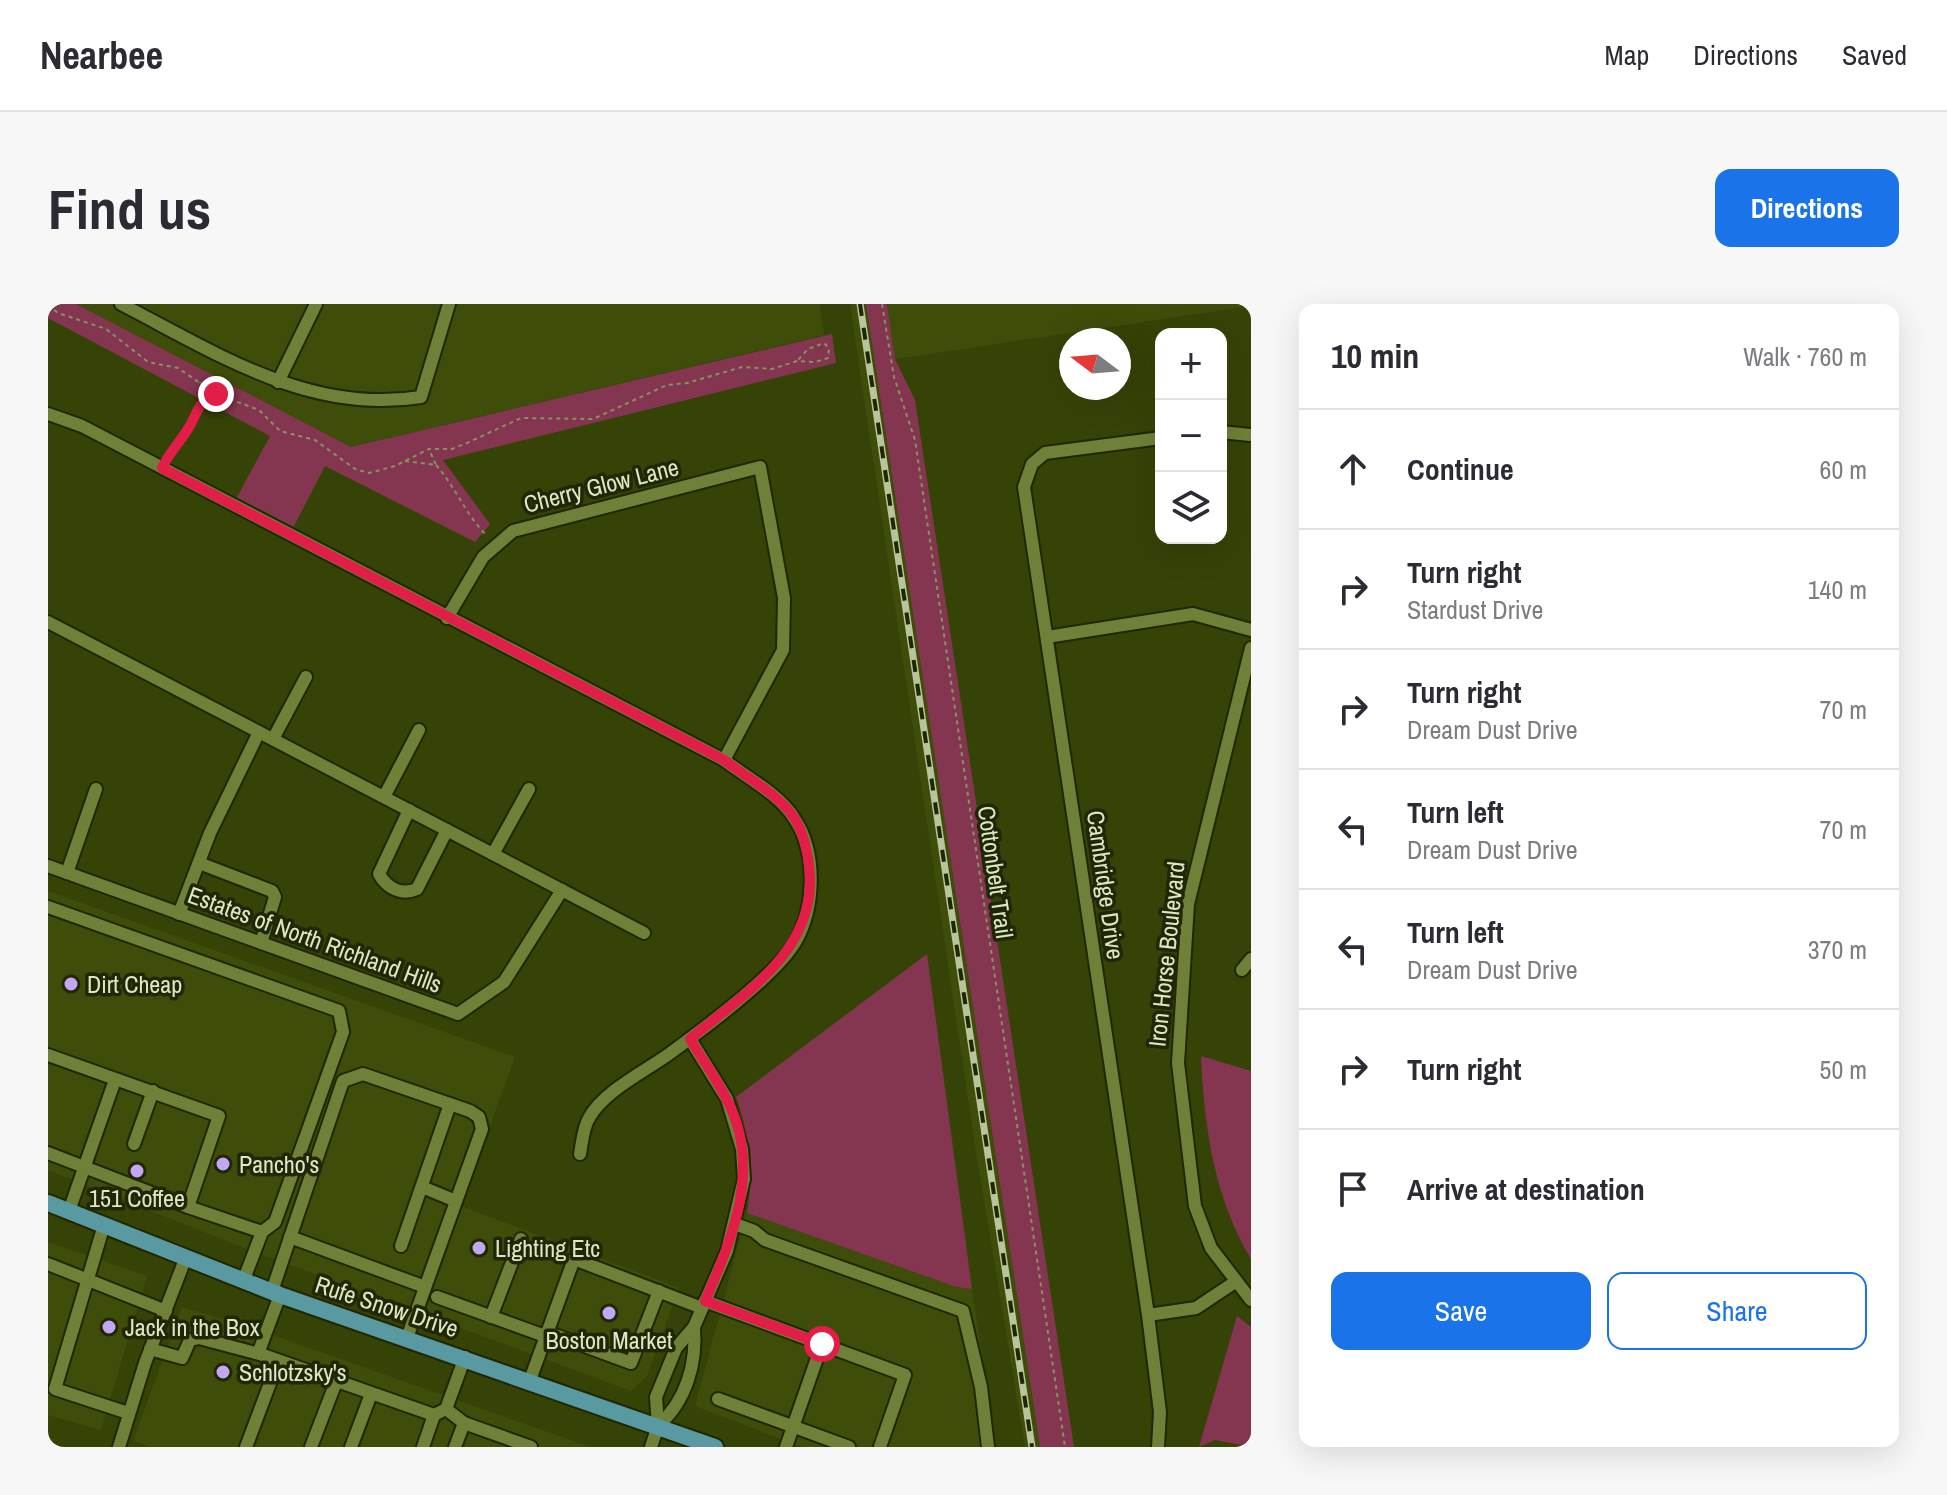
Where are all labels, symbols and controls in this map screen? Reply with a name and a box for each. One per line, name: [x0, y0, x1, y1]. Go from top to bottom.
text: Nearbee: [40, 30, 163, 81]
text: Map: [1605, 36, 1649, 74]
text: Directions: [1693, 36, 1798, 74]
text: Saved: [1842, 36, 1907, 74]
button: Directions: [1715, 169, 1899, 247]
text: Find us: [48, 171, 211, 246]
north arrow: [1059, 328, 1131, 400]
map controls: [1155, 328, 1227, 544]
button: +: [1155, 328, 1227, 400]
text: 10 min: [1331, 333, 1419, 379]
text: Walk · 760 m: [1743, 339, 1867, 374]
route end: [198, 376, 234, 412]
button: −: [1155, 400, 1227, 472]
icon: ahead: [1331, 447, 1375, 491]
text: Continue: [1407, 449, 1514, 489]
street label: Cherry Glow Lane: [520, 450, 682, 520]
text: 60 m: [1820, 452, 1867, 487]
button: layers: [1155, 472, 1227, 544]
text: Turn right: [1407, 552, 1521, 592]
icon: right: [1331, 567, 1375, 611]
text: 140 m: [1808, 572, 1867, 607]
text: Stardust Drive: [1407, 592, 1543, 627]
text: Turn right: [1407, 672, 1521, 712]
icon: right: [1331, 687, 1375, 731]
text: 70 m: [1820, 692, 1867, 727]
text: Dream Dust Drive: [1407, 712, 1578, 747]
text: Turn left: [1407, 792, 1504, 832]
street label: Cottonbelt Trail: [971, 804, 1021, 940]
icon: left: [1331, 807, 1375, 851]
street label: Cambridge Drive: [1080, 809, 1132, 961]
text: 70 m: [1820, 812, 1867, 847]
text: Dream Dust Drive: [1407, 832, 1578, 867]
street label: Iron Horse Boulevard: [1140, 860, 1192, 1048]
street label: Estates of North Richland Hills: [184, 878, 446, 1000]
text: Turn left: [1407, 912, 1504, 952]
icon: left: [1331, 927, 1375, 971]
text: 370 m: [1808, 932, 1867, 967]
text: Dream Dust Drive: [1407, 952, 1578, 987]
place label: Dirt Cheap: [87, 968, 182, 1000]
marker: Dirt Cheap: [62, 975, 80, 993]
icon: right: [1331, 1047, 1375, 1091]
text: Turn right: [1407, 1049, 1521, 1089]
text: 50 m: [1820, 1052, 1867, 1087]
place label: Pancho's: [239, 1148, 319, 1180]
marker: Pancho's: [214, 1155, 232, 1173]
marker: 151 Coffee: [128, 1162, 146, 1180]
icon: arrive: [1331, 1167, 1375, 1211]
text: Arrive at destination: [1407, 1169, 1645, 1209]
place label: 151 Coffee: [89, 1182, 185, 1214]
place label: Lighting Etc: [495, 1232, 600, 1264]
marker: Lighting Etc: [470, 1239, 488, 1257]
street label: Rufe Snow Drive: [311, 1268, 463, 1344]
button: Save: [1331, 1272, 1591, 1350]
button: Share: [1607, 1272, 1867, 1350]
marker: Boston Market: [600, 1304, 618, 1322]
place label: Jack in the Box: [125, 1311, 260, 1343]
marker: Jack in the Box: [100, 1318, 118, 1336]
place label: Boston Market: [546, 1324, 673, 1356]
route start: [804, 1326, 840, 1362]
place label: Schlotzsky's: [239, 1356, 347, 1388]
marker: Schlotzsky's: [214, 1363, 232, 1381]

